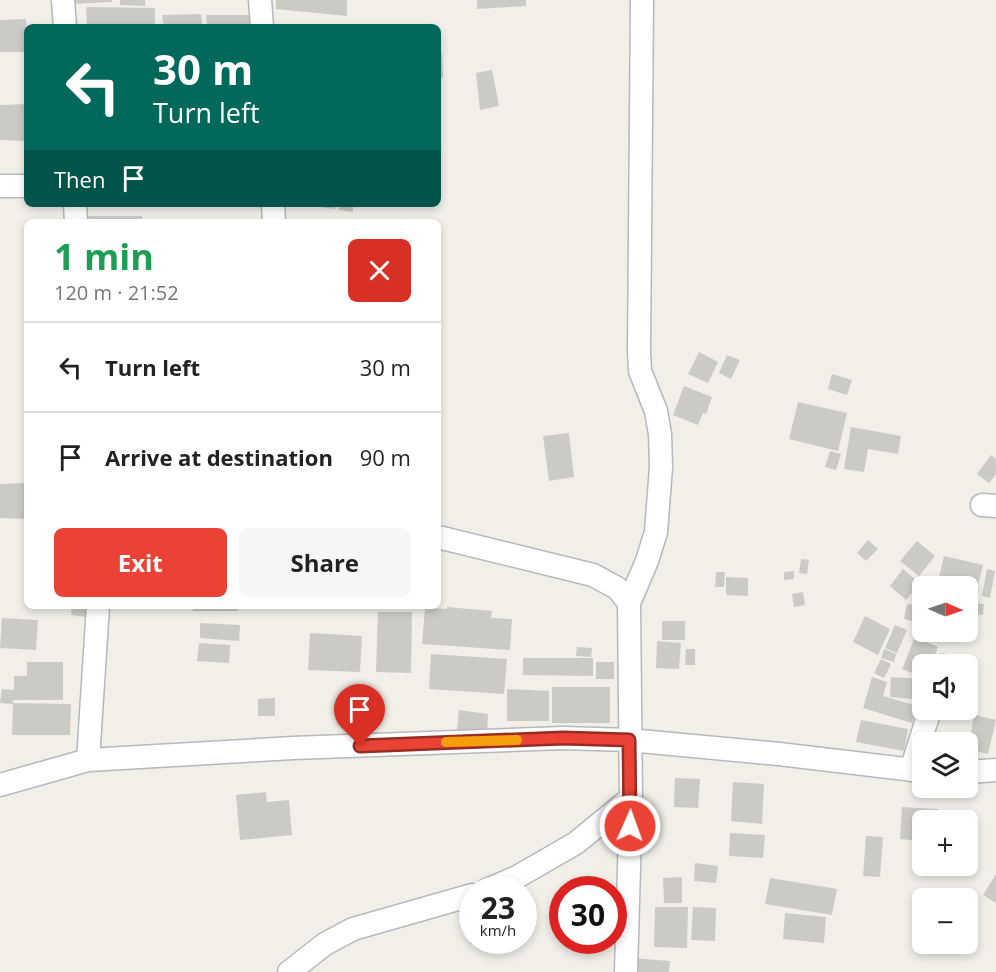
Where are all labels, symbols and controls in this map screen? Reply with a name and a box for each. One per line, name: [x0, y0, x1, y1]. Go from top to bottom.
text: 30 m: [153, 40, 253, 97]
icon: left: [54, 48, 132, 126]
text: Turn left: [153, 94, 260, 131]
icon: arrive: [117, 162, 150, 195]
text: Then: [54, 164, 105, 194]
text: 1 min: [54, 232, 154, 281]
button: close: [348, 239, 411, 302]
text: 120 m · 21:52: [54, 279, 179, 306]
icon: left: [54, 351, 87, 384]
text: Turn left: [105, 352, 200, 382]
text: 30 m: [360, 352, 411, 382]
icon: arrive: [54, 441, 87, 474]
text: Arrive at destination: [105, 442, 333, 472]
text: 90 m: [360, 442, 411, 472]
button: Exit: [54, 528, 227, 597]
button: Share: [239, 528, 411, 597]
north arrow: [912, 576, 978, 642]
map controls: [912, 576, 978, 954]
button: sound: [912, 654, 978, 720]
pin: [334, 684, 385, 746]
icon: arrive: [343, 693, 376, 726]
button: layers: [912, 732, 978, 798]
position arrow: [598, 794, 662, 858]
button: +: [912, 810, 978, 876]
speed limit sign: 30: [549, 876, 627, 954]
text: 23: [481, 887, 515, 928]
button: −: [912, 888, 978, 954]
text: km/h: [480, 920, 516, 940]

